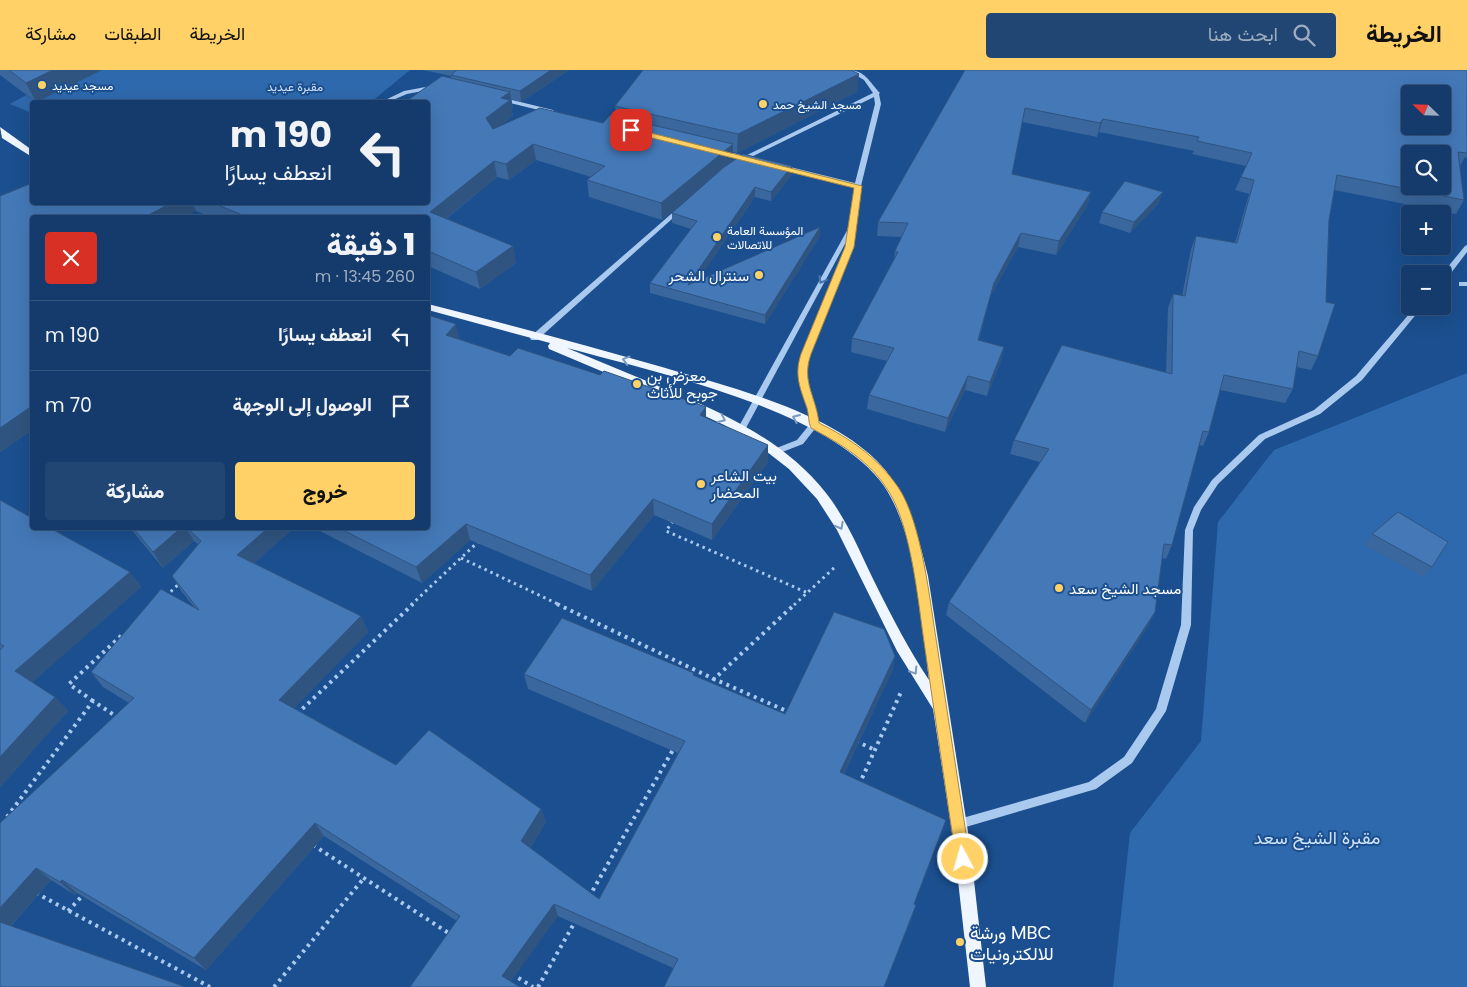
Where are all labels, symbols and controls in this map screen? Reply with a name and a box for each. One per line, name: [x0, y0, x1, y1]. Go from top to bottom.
search box: [986, 13, 1336, 58]
text: الخريطة: [1366, 17, 1442, 50]
text: مشاركة: [25, 21, 76, 46]
text: الطبقات: [104, 21, 161, 46]
text: الخريطة: [189, 21, 245, 46]
text: ابحث هنا: [1208, 21, 1278, 48]
icon: search: [1290, 21, 1318, 49]
place label: مسجد عيديد: [52, 77, 113, 94]
park label: مقبرة عيديد: [267, 78, 323, 95]
marker: مسجد عيديد: [36, 79, 48, 91]
north arrow: [1401, 85, 1451, 135]
map controls: [1401, 85, 1451, 315]
place label: مسجد الشيخ حمد: [773, 96, 861, 114]
marker: مسجد الشيخ حمد: [757, 98, 769, 110]
pin: [610, 109, 652, 151]
text: 190 m: [230, 110, 332, 159]
icon: arrive: [617, 116, 645, 144]
icon: left: [350, 120, 415, 185]
button: search: [1401, 145, 1451, 195]
text: انعطف يسارًا: [225, 157, 332, 188]
button: +: [1401, 205, 1451, 255]
place label: المؤسسة العامة للاتصالات: [727, 222, 803, 253]
text: 1 دقيقة: [327, 223, 415, 266]
marker: المؤسسة العامة للاتصالات: [711, 231, 723, 243]
button: close: [45, 232, 97, 284]
text: 260 m · 13:45: [315, 265, 415, 288]
place label: سنترال الشحر: [667, 265, 749, 286]
button: −: [1401, 265, 1451, 315]
marker: سنترال الشحر: [753, 269, 765, 281]
one-way arrow: [818, 275, 828, 284]
text: انعطف يسارًا: [278, 321, 372, 348]
text: 190 m: [45, 322, 100, 349]
icon: left: [387, 322, 415, 350]
one-way arrow: [622, 355, 631, 366]
place label: معرض بن جوبح للأثاث: [647, 365, 718, 404]
marker: معرض بن جوبح للأثاث: [631, 378, 643, 390]
text: الوصول إلى الوجهة: [233, 391, 372, 418]
text: 70 m: [45, 392, 92, 419]
icon: arrive: [387, 392, 415, 420]
one-way arrow: [717, 413, 726, 423]
one-way arrow: [792, 413, 801, 424]
button: مشاركة: [45, 462, 225, 520]
button: خروج: [235, 462, 415, 520]
place label: بيت الشاعر المحضار: [710, 465, 777, 503]
marker: بيت الشاعر المحضار: [695, 478, 707, 490]
one-way arrow: [834, 521, 844, 530]
place label: مسجد الشيخ سعد: [1069, 578, 1181, 600]
marker: مسجد الشيخ سعد: [1053, 582, 1065, 594]
one-way arrow: [908, 665, 917, 674]
park label: مقبرة الشيخ سعد: [1254, 825, 1380, 850]
position arrow: [936, 832, 988, 884]
place label: ورشة MBC للالكترونيات: [970, 920, 1054, 966]
marker: ورشة MBC للالكترونيات: [954, 936, 966, 948]

